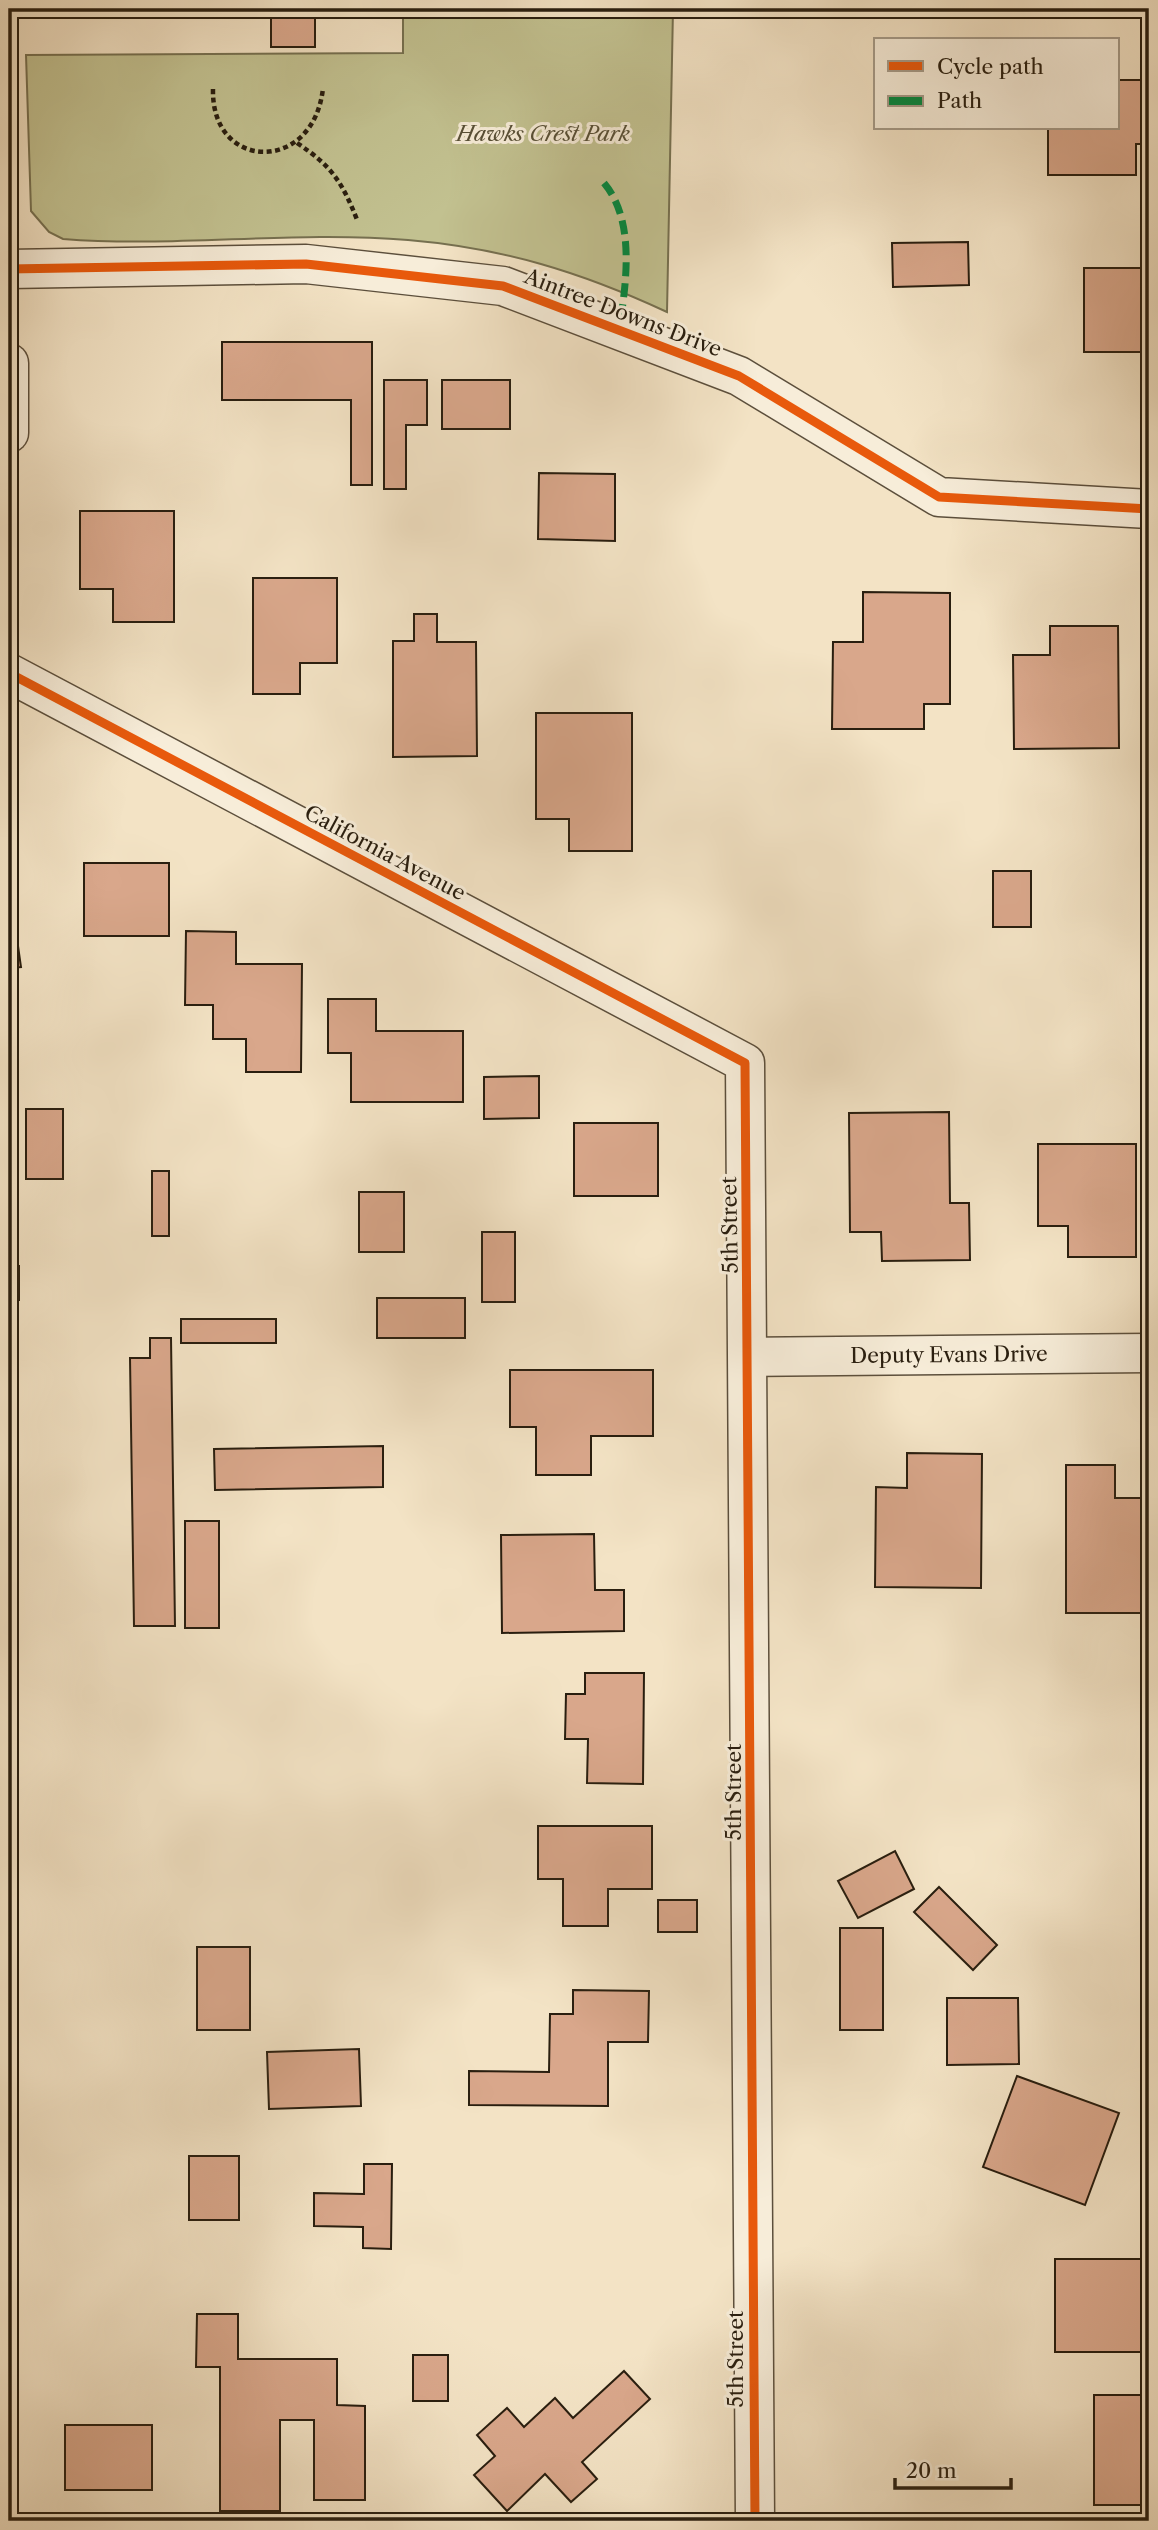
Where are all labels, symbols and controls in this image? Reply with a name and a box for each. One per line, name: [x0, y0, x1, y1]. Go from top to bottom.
legend: [874, 38, 1120, 130]
text: Cycle path: [937, 54, 1044, 79]
text: Path: [937, 88, 982, 113]
park label: Hawks Crest Park: [454, 121, 630, 146]
street label: Aintree Downs Drive: [520, 263, 725, 362]
street label: California Avenue: [301, 800, 470, 906]
street label: 5th Street: [716, 1176, 743, 1274]
street label: Deputy Evans Drive: [850, 1341, 1048, 1368]
street label: 5th Street: [721, 1743, 746, 1841]
street label: 5th Street: [723, 2310, 748, 2408]
scale bar: [895, 2446, 1011, 2490]
text: 20 m: [906, 2458, 957, 2483]

